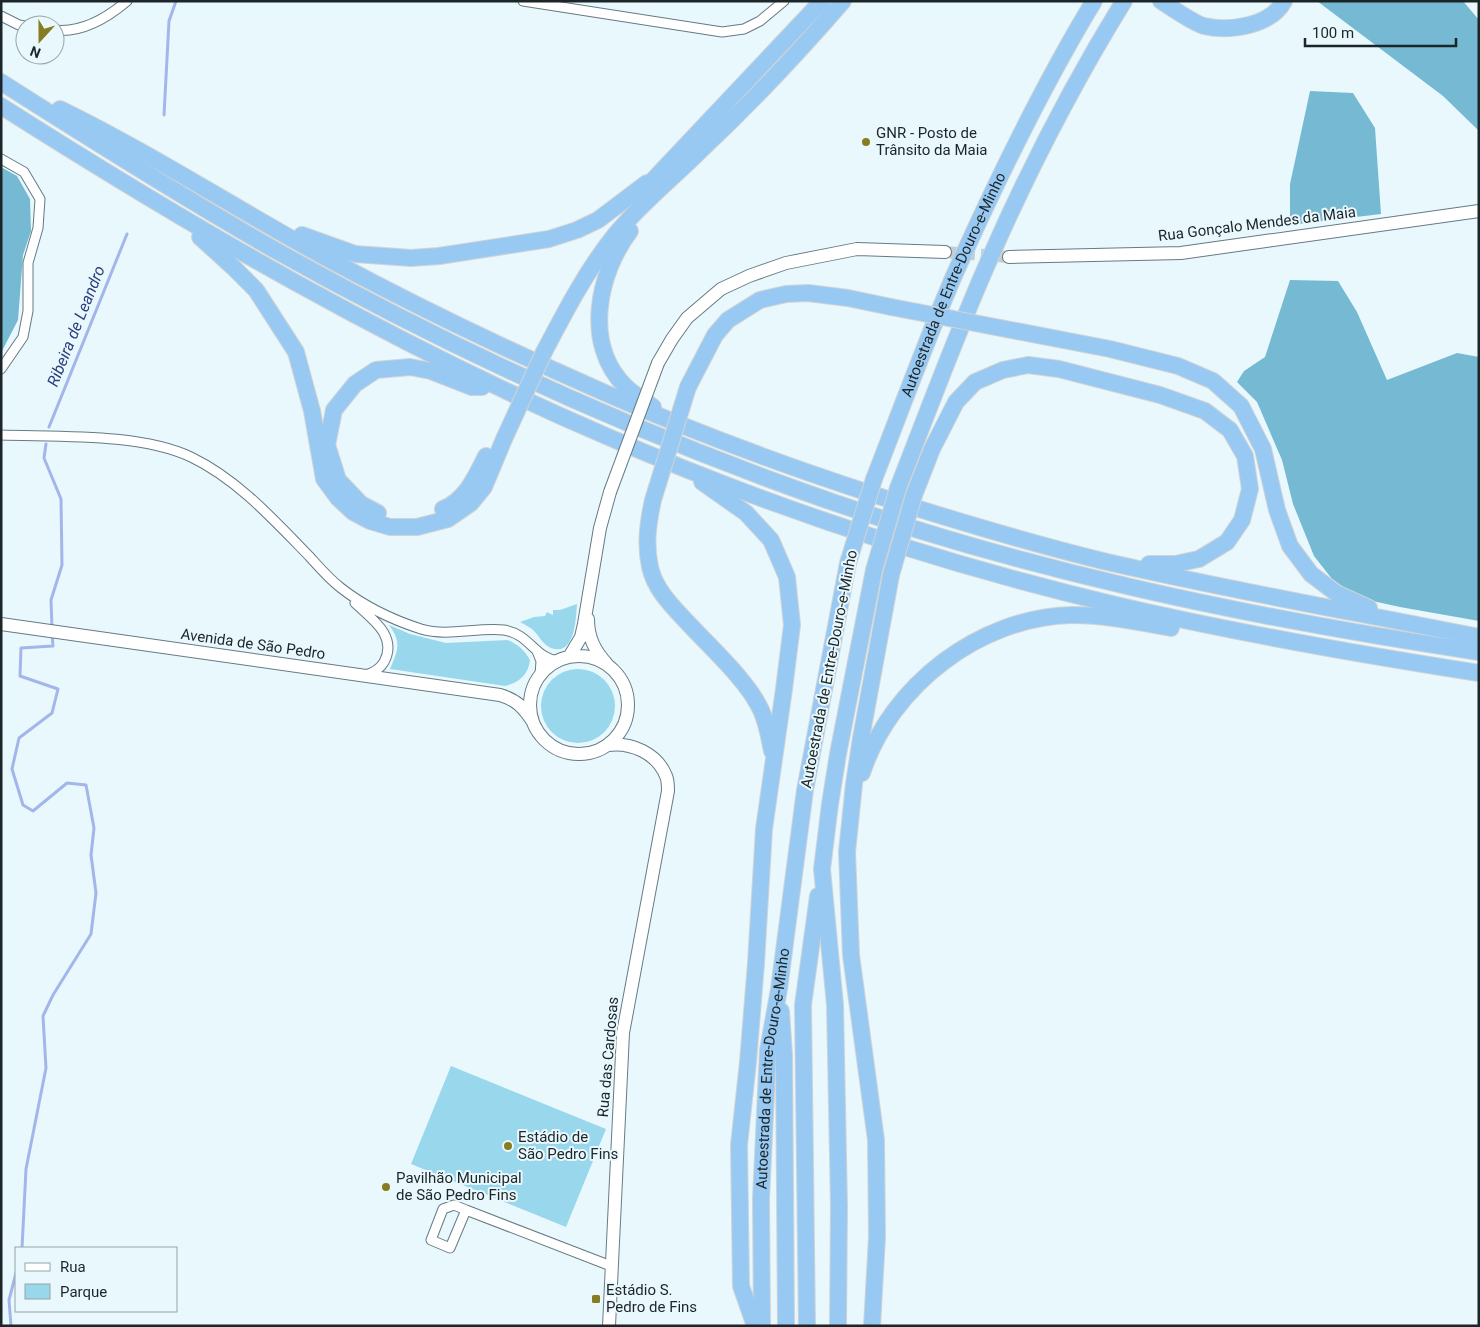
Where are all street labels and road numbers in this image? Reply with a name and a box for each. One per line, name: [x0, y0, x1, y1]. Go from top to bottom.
street label: Autoestrada de Entre-Douro-e-Minho: [897, 169, 1010, 399]
street label: Rua Gonçalo Mendes da Maia: [1157, 203, 1357, 245]
street label: Autoestrada de Entre-Douro-e-Minho: [797, 548, 861, 790]
street label: Avenida de São Pedro: [180, 625, 326, 663]
street label: Autoestrada de Entre-Douro-e-Minho: [752, 947, 793, 1190]
street label: Rua das Cardosas: [594, 996, 622, 1118]

